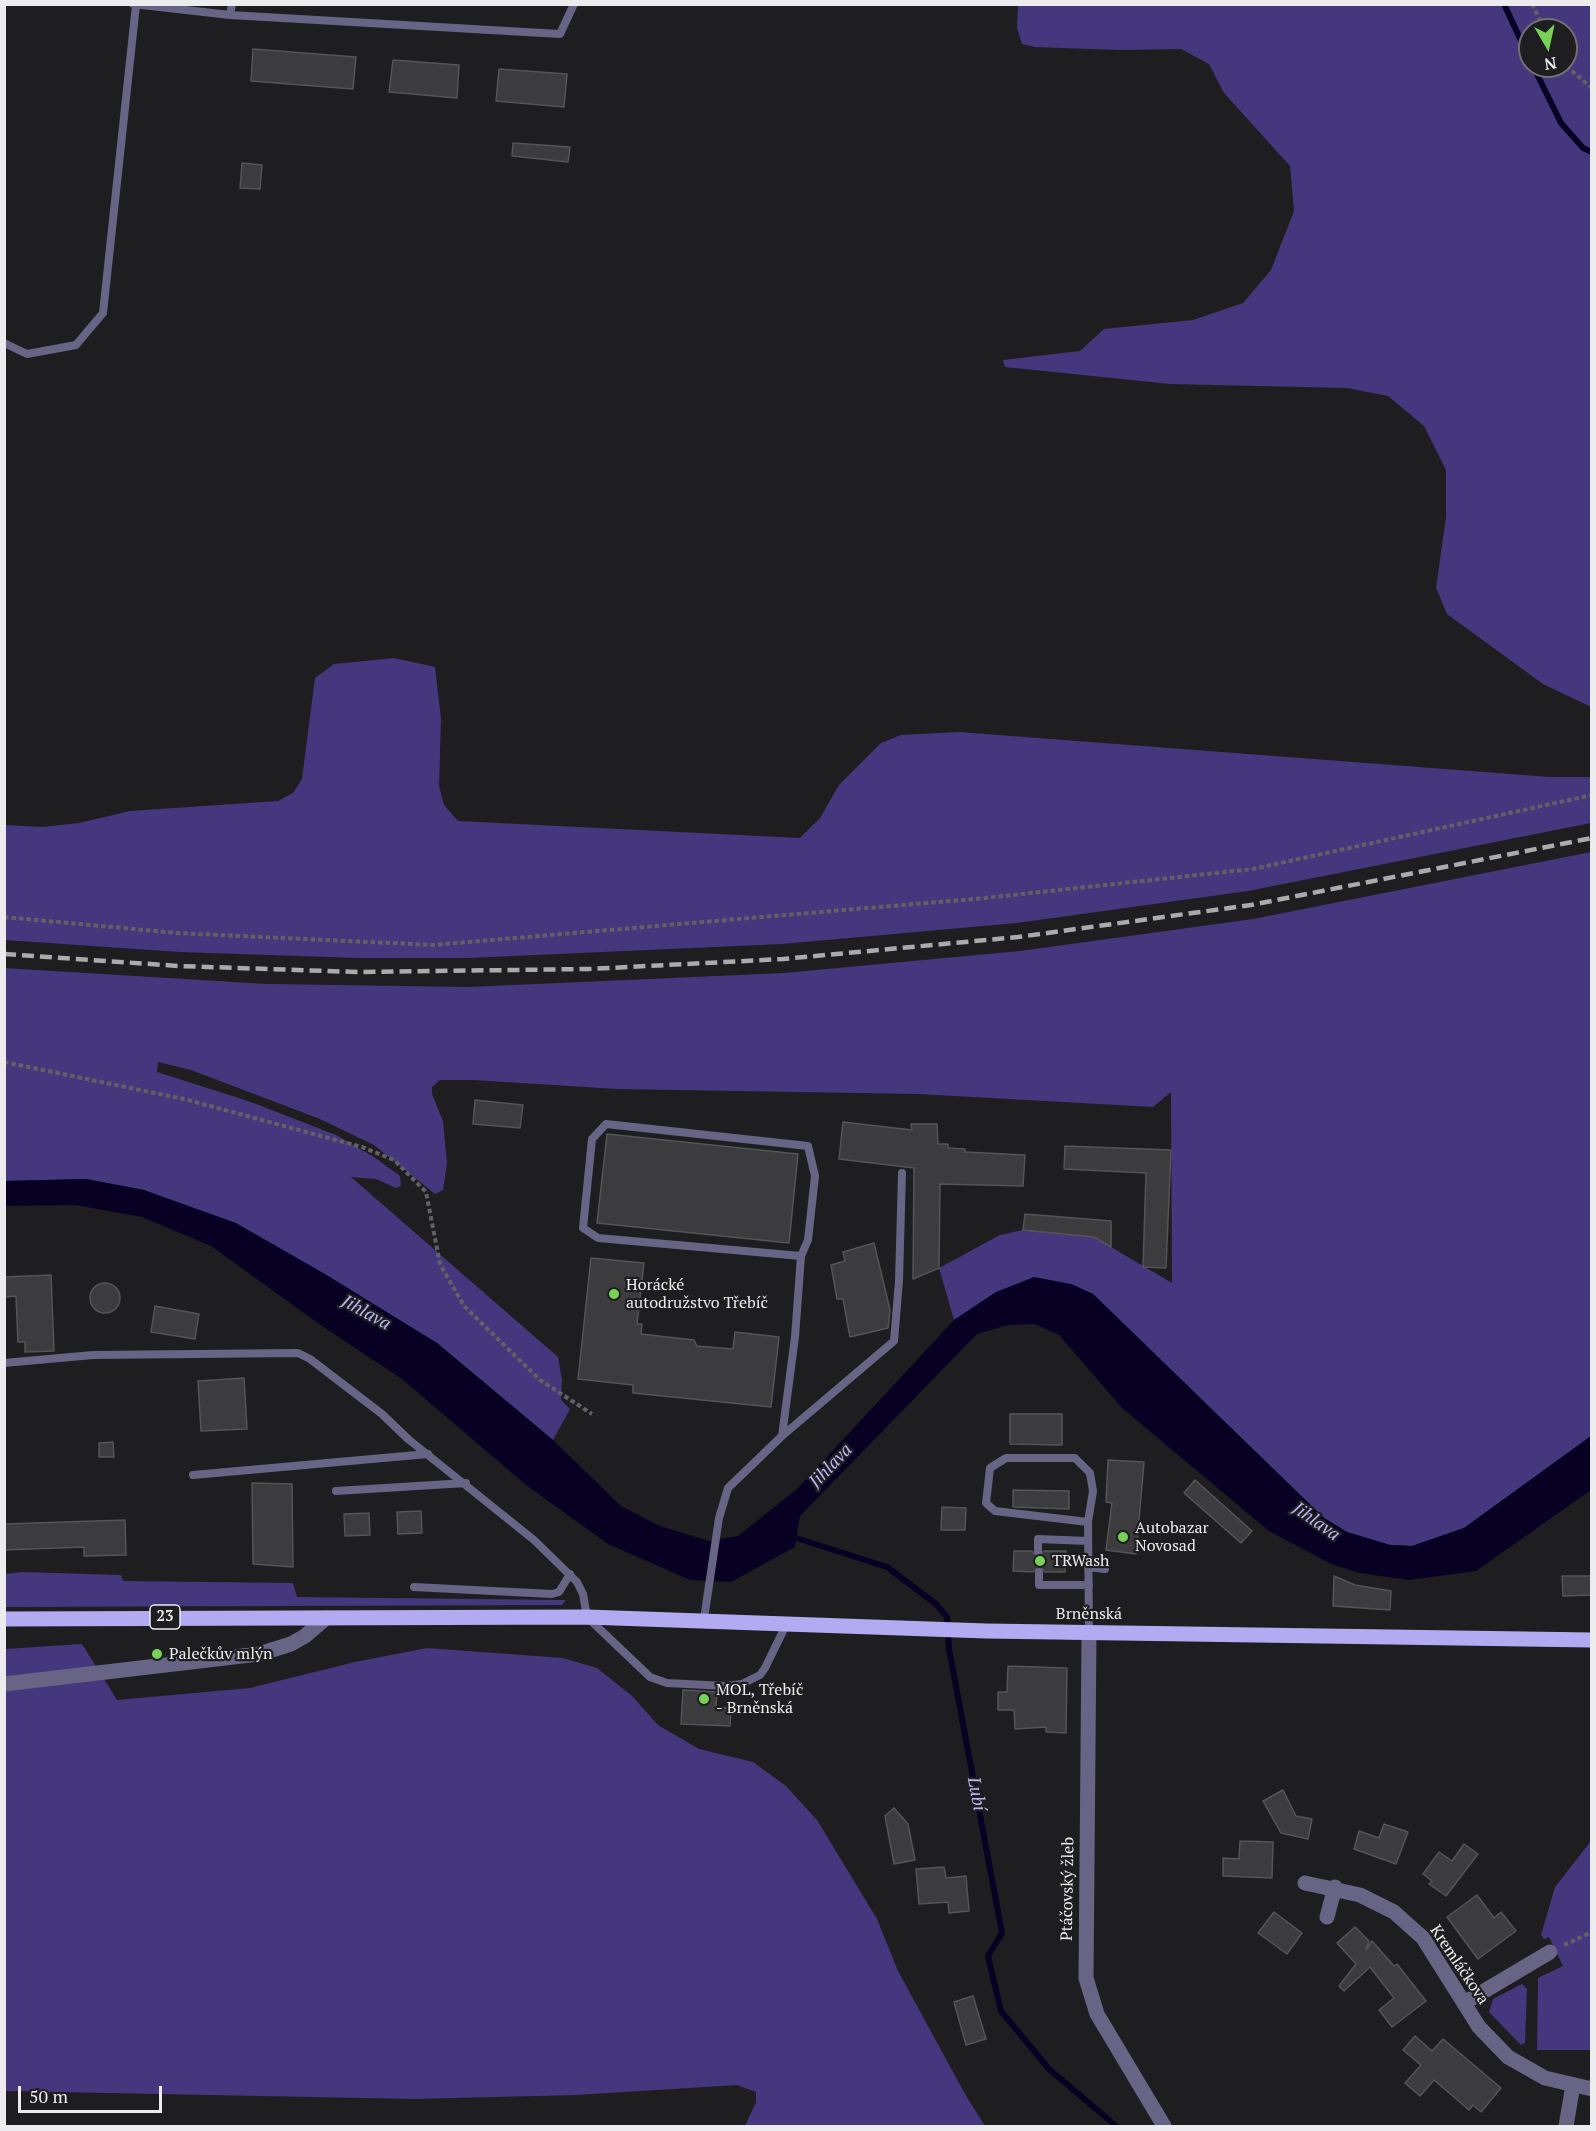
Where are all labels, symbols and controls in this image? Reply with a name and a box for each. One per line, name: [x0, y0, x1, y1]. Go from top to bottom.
north arrow: [1518, 18, 1578, 78]
text: N: [1543, 52, 1558, 76]
place label: Horácké autodružstvo Třebíč: [626, 1275, 768, 1313]
marker: Horácké autodružstvo Třebíč: [607, 1287, 621, 1301]
water label: Jihlava: [338, 1291, 394, 1335]
water label: Jihlava: [805, 1440, 857, 1492]
water label: Jihlava: [1288, 1498, 1344, 1546]
place label: Autobazar Novosad: [1135, 1518, 1209, 1556]
marker: Autobazar Novosad: [1116, 1530, 1130, 1544]
place label: TRWash: [1052, 1551, 1110, 1571]
marker: TRWash: [1033, 1554, 1047, 1568]
street label: Brněnská: [1056, 1604, 1122, 1624]
road number: 23: [150, 1605, 180, 1629]
place label: Palečkův mlýn: [169, 1644, 273, 1664]
marker: Palečkův mlýn: [150, 1647, 164, 1661]
place label: MOL, Třebíč - Brněnská: [716, 1680, 803, 1718]
marker: MOL, Třebíč - Brněnská: [697, 1692, 711, 1706]
water label: Lubí: [962, 1775, 990, 1813]
street label: Ptáčovský žleb: [1057, 1837, 1079, 1941]
street label: Kremláčkova: [1425, 1922, 1493, 2008]
scale bar: [21, 2074, 165, 2112]
text: 50 m: [29, 2084, 68, 2108]

